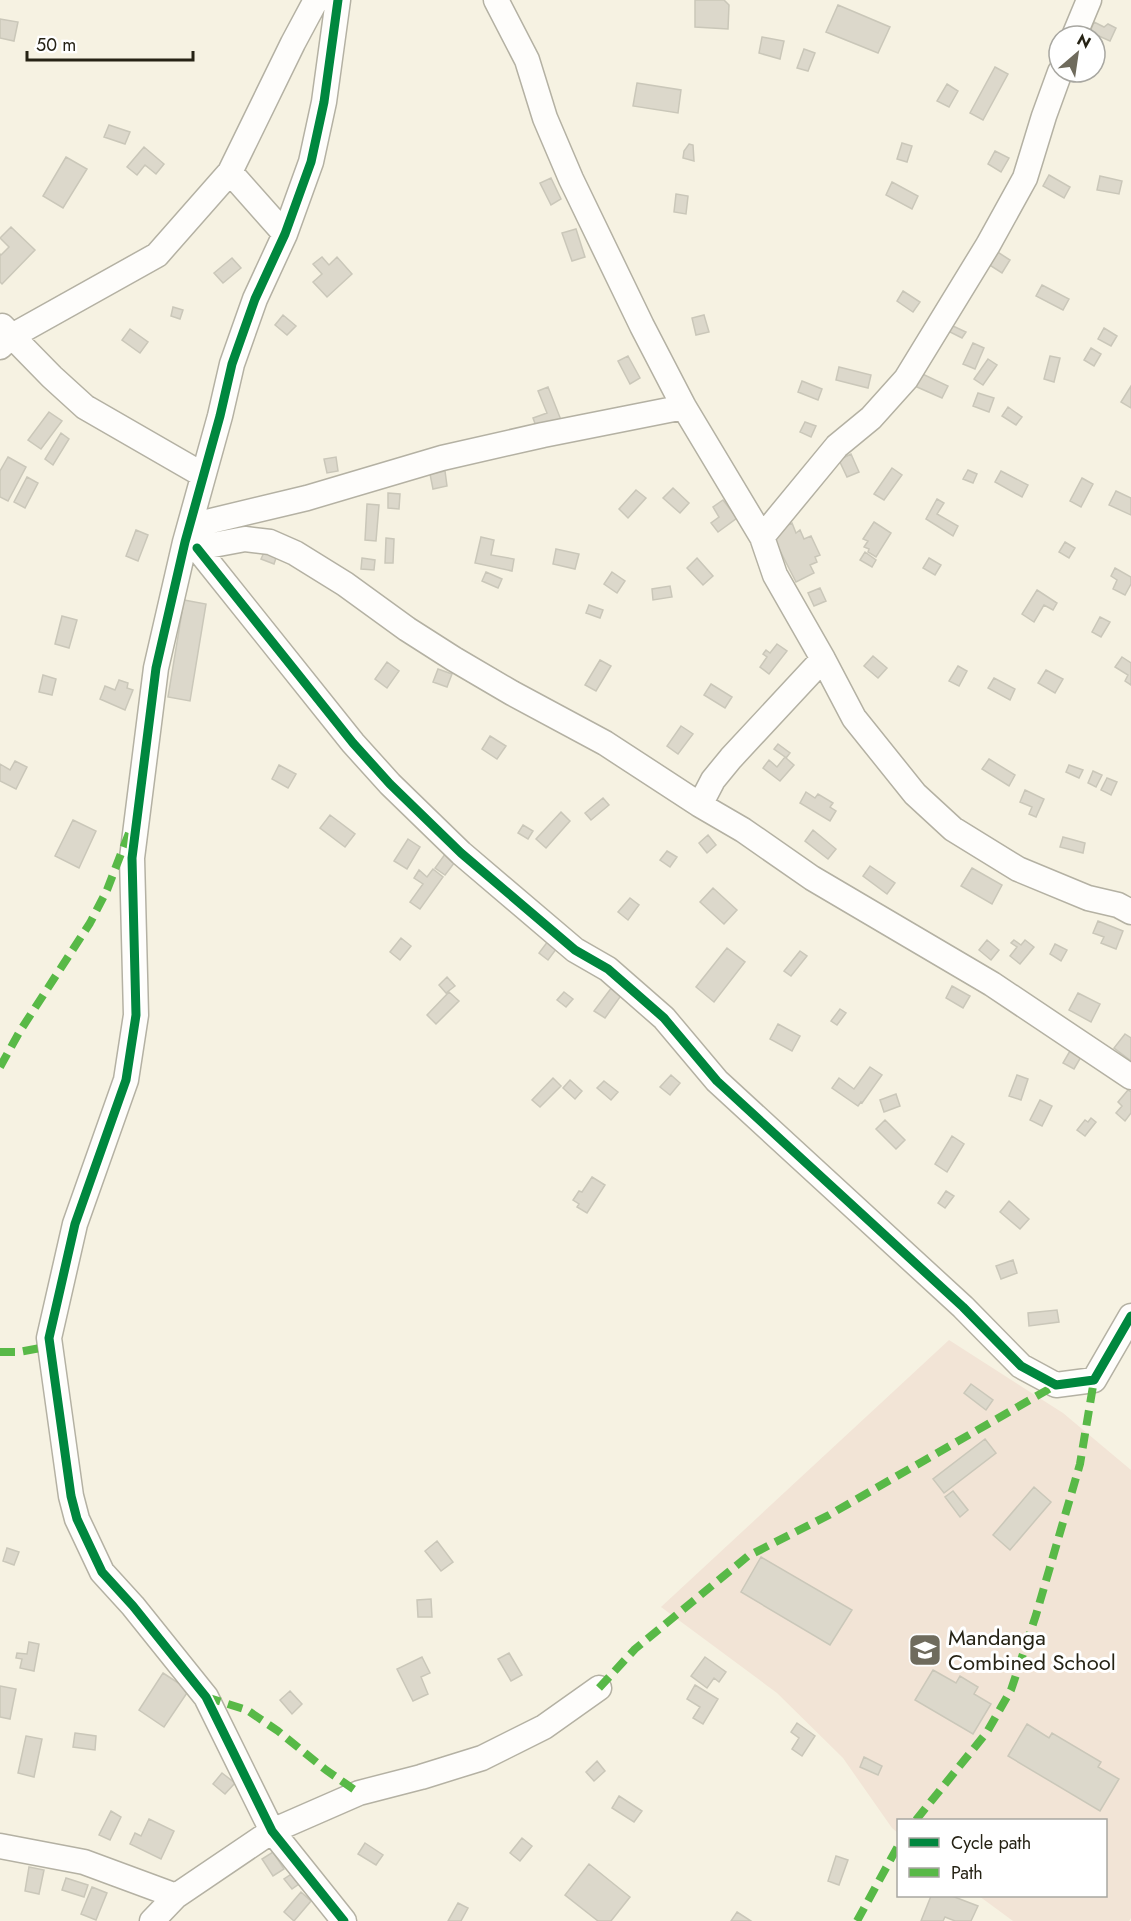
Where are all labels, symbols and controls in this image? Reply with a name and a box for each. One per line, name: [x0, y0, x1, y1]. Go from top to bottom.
scale bar: [27, 24, 194, 62]
north arrow: [1047, 24, 1107, 84]
text: N: [1073, 28, 1095, 54]
text: 50 m: [36, 32, 76, 58]
place label: Mandanga Combined School: [948, 1621, 1116, 1678]
school or university icon: Mandanga Combined School: [907, 1632, 943, 1668]
legend: [897, 1819, 1107, 1897]
text: Cycle path: [951, 1830, 1031, 1856]
text: Path: [951, 1860, 983, 1886]

